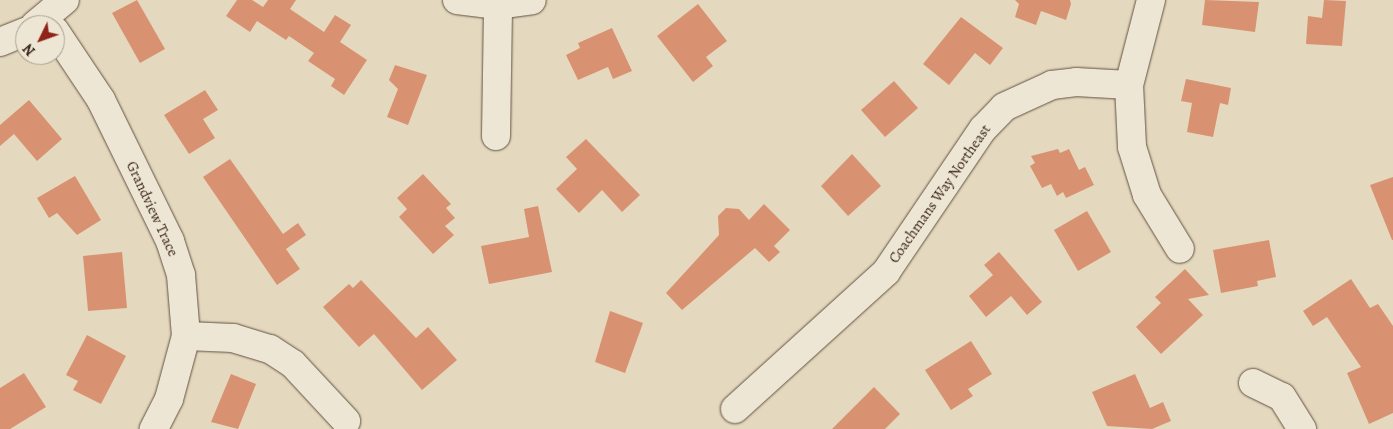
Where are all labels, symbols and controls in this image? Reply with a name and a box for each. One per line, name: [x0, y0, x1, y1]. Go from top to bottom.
north arrow: [15, 15, 65, 65]
text: N: [19, 40, 40, 60]
street label: Coachmans Way Northeast: [885, 121, 995, 267]
street label: Grandview Trace: [122, 159, 182, 259]

